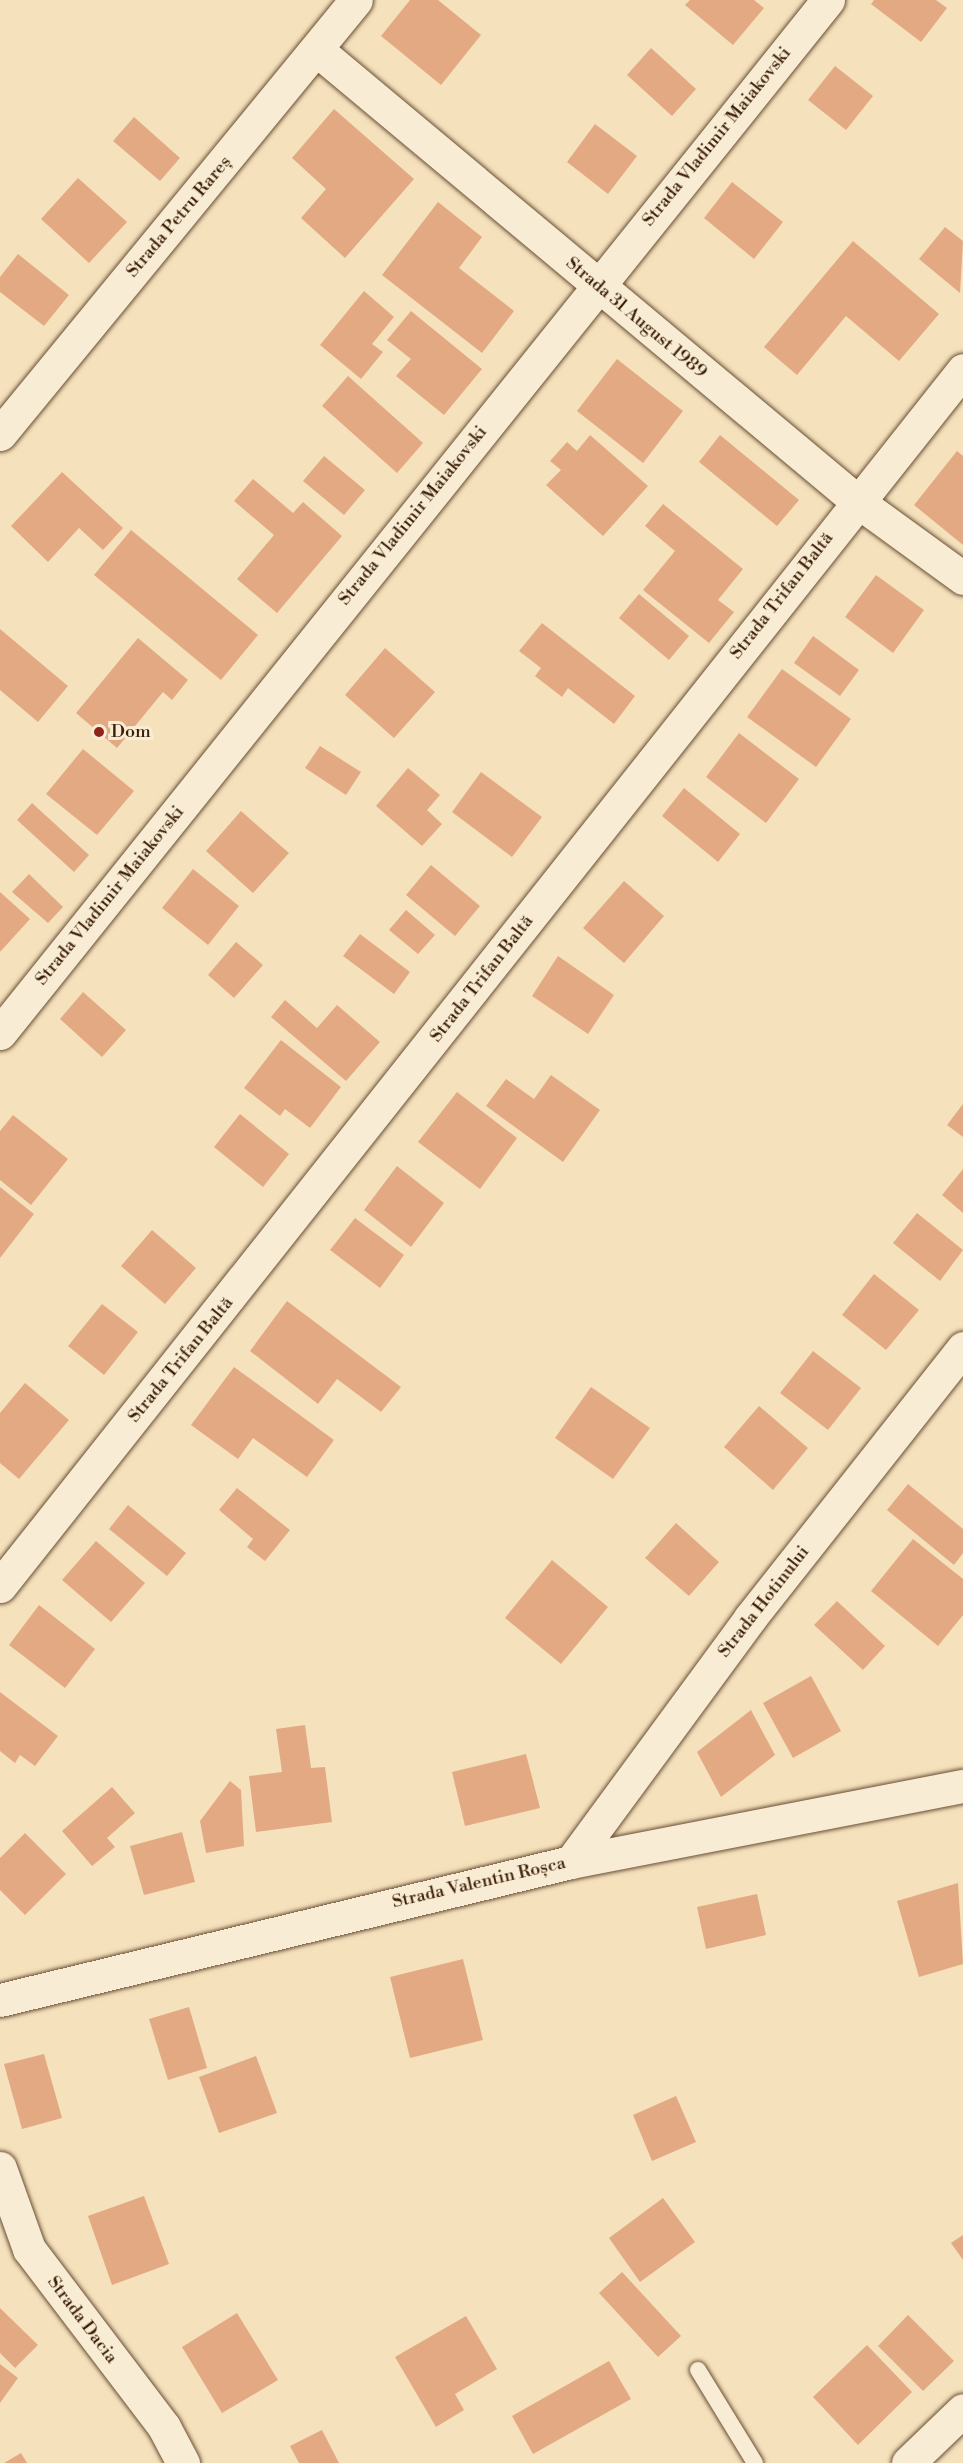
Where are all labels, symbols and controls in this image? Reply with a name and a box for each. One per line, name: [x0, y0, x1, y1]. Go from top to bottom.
street label: Strada Vladimir Maiakovski: [638, 43, 796, 231]
street label: Strada Petru Rareș: [122, 152, 236, 282]
street label: Strada 31 August 1989: [561, 253, 711, 383]
street label: Strada Vladimir Maiakovski: [334, 422, 492, 610]
street label: Strada Trifan Baltă: [726, 528, 838, 664]
place label: Dom: [111, 721, 151, 743]
marker: Dom: [92, 725, 106, 739]
street label: Strada Vladimir Maiakovski: [31, 802, 189, 990]
street label: Strada Trifan Baltă: [426, 911, 538, 1047]
street label: Strada Trifan Baltă: [124, 1293, 238, 1427]
street label: Strada Hotinului: [714, 1542, 814, 1662]
street label: Strada Valentin Roșca: [390, 1853, 568, 1913]
street label: Strada Dacia: [42, 2272, 122, 2368]

